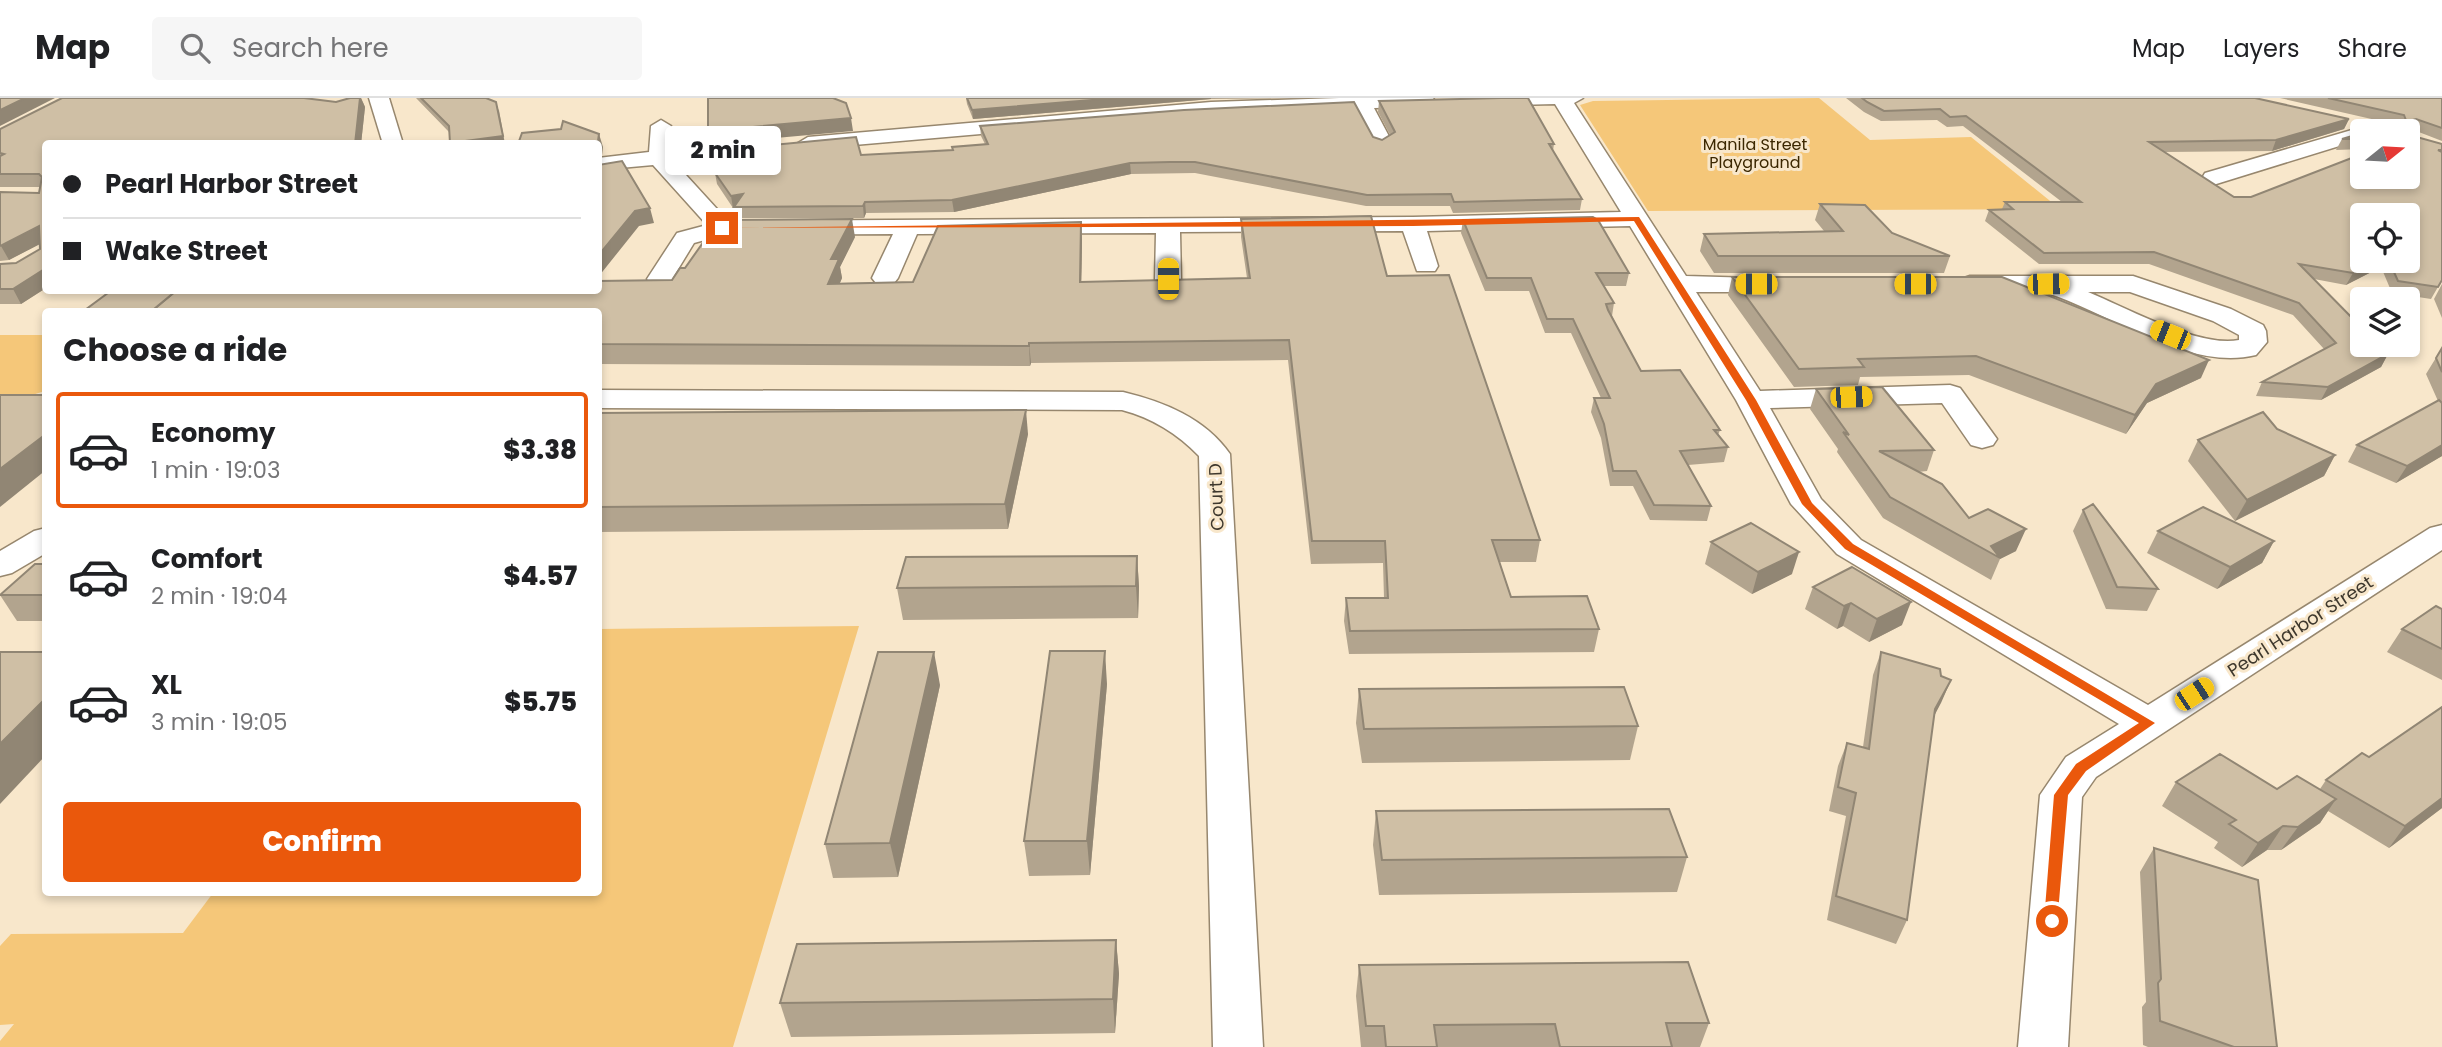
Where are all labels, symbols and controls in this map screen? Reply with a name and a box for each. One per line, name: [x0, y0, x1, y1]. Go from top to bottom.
search box: [152, 17, 642, 80]
text: Map: [35, 24, 110, 71]
icon: search: [176, 29, 214, 67]
text: Search here: [232, 30, 389, 66]
text: Map: [2132, 32, 2185, 65]
text: Layers: [2223, 32, 2299, 65]
text: Share: [2337, 32, 2407, 65]
north arrow: [2350, 119, 2420, 189]
map controls: [2350, 119, 2420, 357]
callout: 2 min: [664, 127, 780, 176]
park label: Manila Street Playground: [1703, 133, 1807, 174]
text: 2 min: [691, 134, 755, 166]
text: Pearl Harbor Street: [105, 166, 358, 202]
button: locate: [2350, 203, 2420, 273]
route end: [706, 212, 738, 244]
text: Wake Street: [105, 233, 268, 269]
car: [1158, 258, 1179, 300]
car: [2027, 273, 2070, 295]
car: [1736, 274, 1778, 295]
car: [1895, 274, 1937, 295]
button: layers: [2350, 287, 2420, 357]
car: [2147, 317, 2194, 353]
text: Choose a ride: [63, 327, 287, 372]
car: [1830, 386, 1873, 408]
text: Economy: [151, 415, 275, 451]
icon: car: [67, 419, 130, 482]
text: $3.38: [503, 432, 577, 468]
text: 1 min · 19:03: [151, 454, 280, 486]
street label: Court D: [1202, 463, 1230, 531]
text: Comfort: [151, 541, 263, 577]
icon: car: [67, 545, 130, 608]
text: $4.57: [503, 558, 577, 594]
street label: Pearl Harbor Street: [2222, 570, 2378, 682]
text: 2 min · 19:04: [151, 580, 287, 612]
text: XL: [151, 667, 182, 703]
icon: car: [67, 671, 130, 734]
car: [2171, 674, 2218, 714]
text: $5.75: [504, 684, 577, 720]
text: 3 min · 19:05: [151, 706, 288, 738]
button: Confirm: [63, 802, 581, 882]
route start: [2036, 905, 2068, 937]

